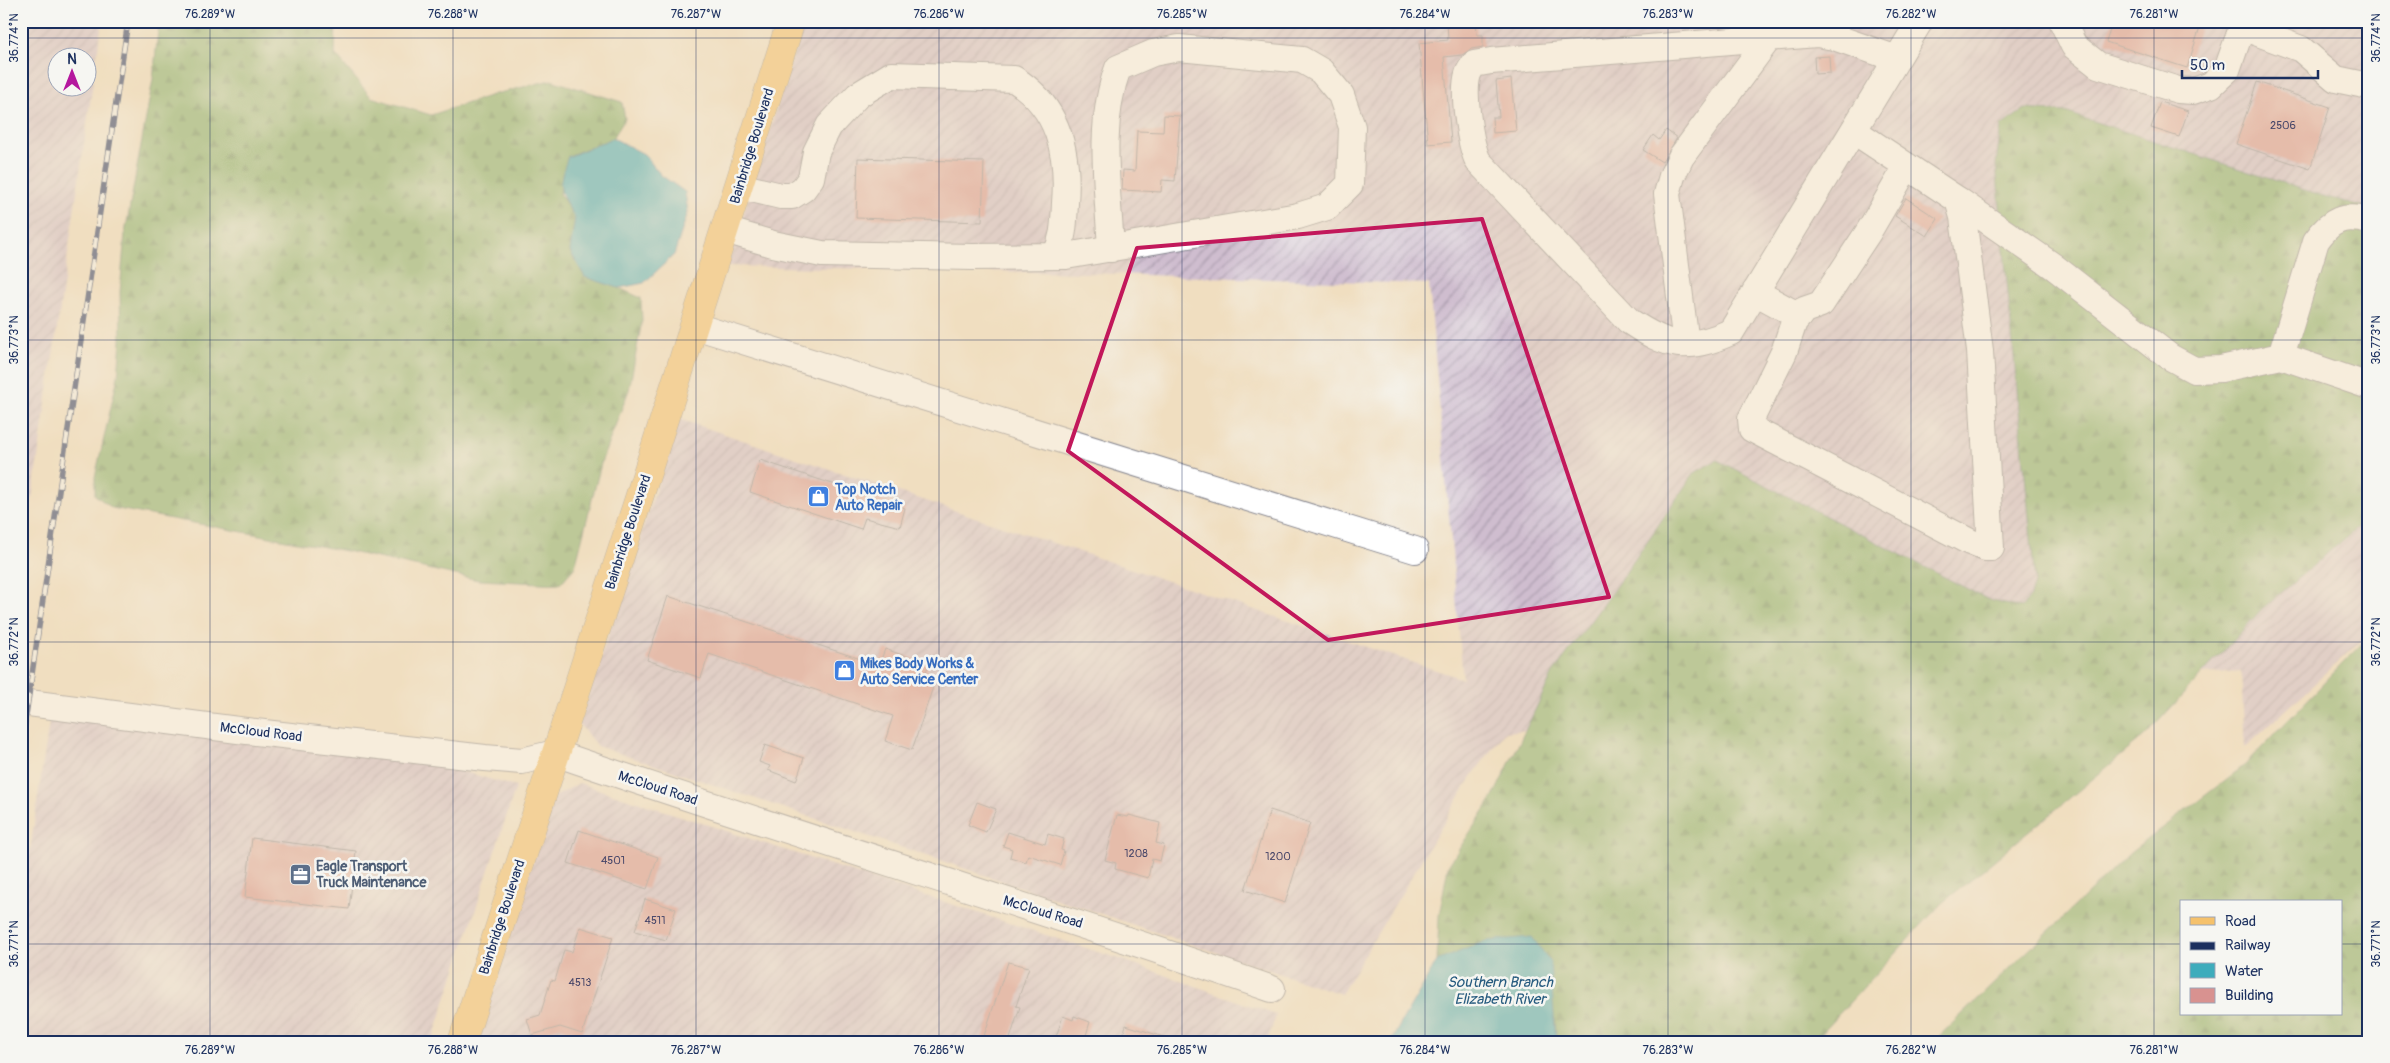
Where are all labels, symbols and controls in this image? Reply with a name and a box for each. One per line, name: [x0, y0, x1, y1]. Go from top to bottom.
text: 76.289°W: [185, 7, 235, 22]
text: 76.288°W: [428, 7, 478, 22]
text: 76.287°W: [671, 7, 721, 22]
text: 76.286°W: [913, 7, 965, 22]
text: 76.285°W: [1157, 7, 1207, 22]
text: 76.284°W: [1399, 7, 1451, 22]
text: 76.283°W: [1643, 7, 1693, 22]
text: 76.282°W: [1886, 7, 1936, 22]
text: 76.281°W: [2130, 7, 2178, 22]
text: 36.774°N: [7, 13, 22, 63]
text: 36.774°N: [2369, 13, 2384, 63]
north arrow: [48, 48, 98, 98]
scale bar: [2182, 48, 2319, 80]
text: N: [67, 51, 77, 68]
text: 50 m: [2190, 56, 2225, 75]
street label: Bainbridge Boulevard: [726, 86, 778, 206]
house number: 2506: [2270, 119, 2296, 132]
text: 36.773°N: [7, 315, 22, 365]
text: 36.773°N: [2369, 315, 2384, 365]
street label: Bainbridge Boulevard: [601, 472, 655, 592]
place label: Top Notch Auto Repair: [834, 481, 903, 514]
shop icon: Top Notch Auto Repair: [807, 485, 831, 509]
text: 36.772°N: [7, 617, 22, 667]
text: 36.772°N: [2369, 617, 2384, 667]
place label: Mikes Body Works & Auto Service Center: [860, 655, 979, 688]
shop icon: Mikes Body Works & Auto Service Center: [832, 659, 856, 683]
street label: McCloud Road: [219, 719, 303, 745]
street label: McCloud Road: [616, 767, 700, 809]
house number: 1208: [1124, 847, 1148, 860]
house number: 1200: [1265, 850, 1291, 863]
house number: 4501: [601, 854, 625, 867]
street label: Bainbridge Boulevard: [475, 857, 529, 977]
place label: Eagle Transport Truck Maintenance: [315, 858, 427, 891]
office icon: Eagle Transport Truck Maintenance: [288, 862, 312, 886]
street label: McCloud Road: [1001, 892, 1085, 932]
legend: [2180, 900, 2342, 1016]
text: Road: [2225, 912, 2256, 931]
house number: 4511: [645, 914, 665, 927]
text: 36.771°N: [7, 920, 22, 968]
text: 36.771°N: [2369, 920, 2384, 968]
text: Railway: [2225, 936, 2271, 955]
text: Water: [2225, 962, 2264, 981]
water label: Southern Branch Elizabeth River: [1447, 973, 1554, 1009]
house number: 4513: [569, 976, 591, 989]
text: Building: [2225, 986, 2273, 1005]
text: 76.289°W: [185, 1043, 235, 1058]
text: 76.288°W: [428, 1043, 478, 1058]
text: 76.287°W: [671, 1043, 721, 1058]
text: 76.286°W: [913, 1043, 965, 1058]
text: 76.285°W: [1157, 1043, 1207, 1058]
text: 76.284°W: [1399, 1043, 1451, 1058]
text: 76.283°W: [1643, 1043, 1693, 1058]
text: 76.282°W: [1886, 1043, 1936, 1058]
text: 76.281°W: [2130, 1043, 2178, 1058]

